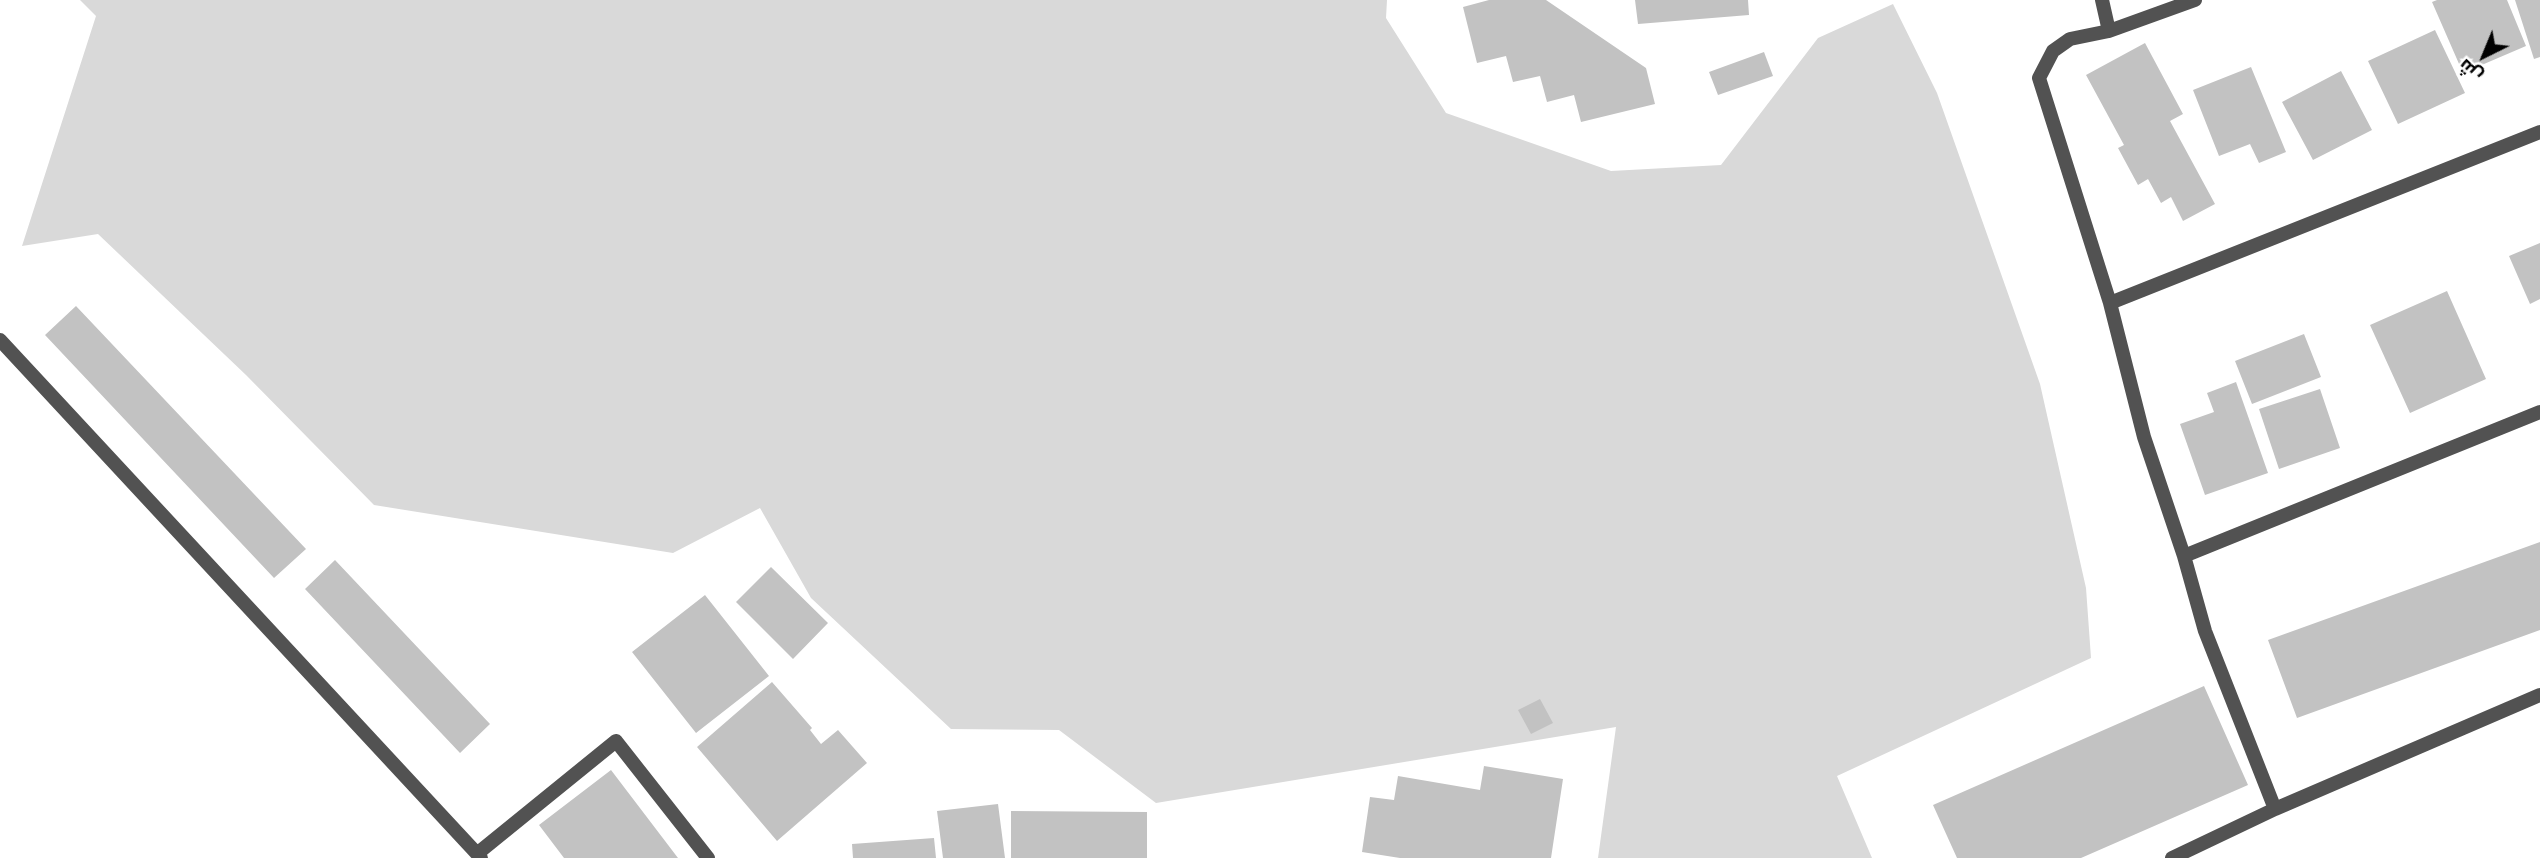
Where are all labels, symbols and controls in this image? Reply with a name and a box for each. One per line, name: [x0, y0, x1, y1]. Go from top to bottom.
north arrow: [2449, 21, 2519, 91]
text: ش: [2452, 54, 2487, 89]

